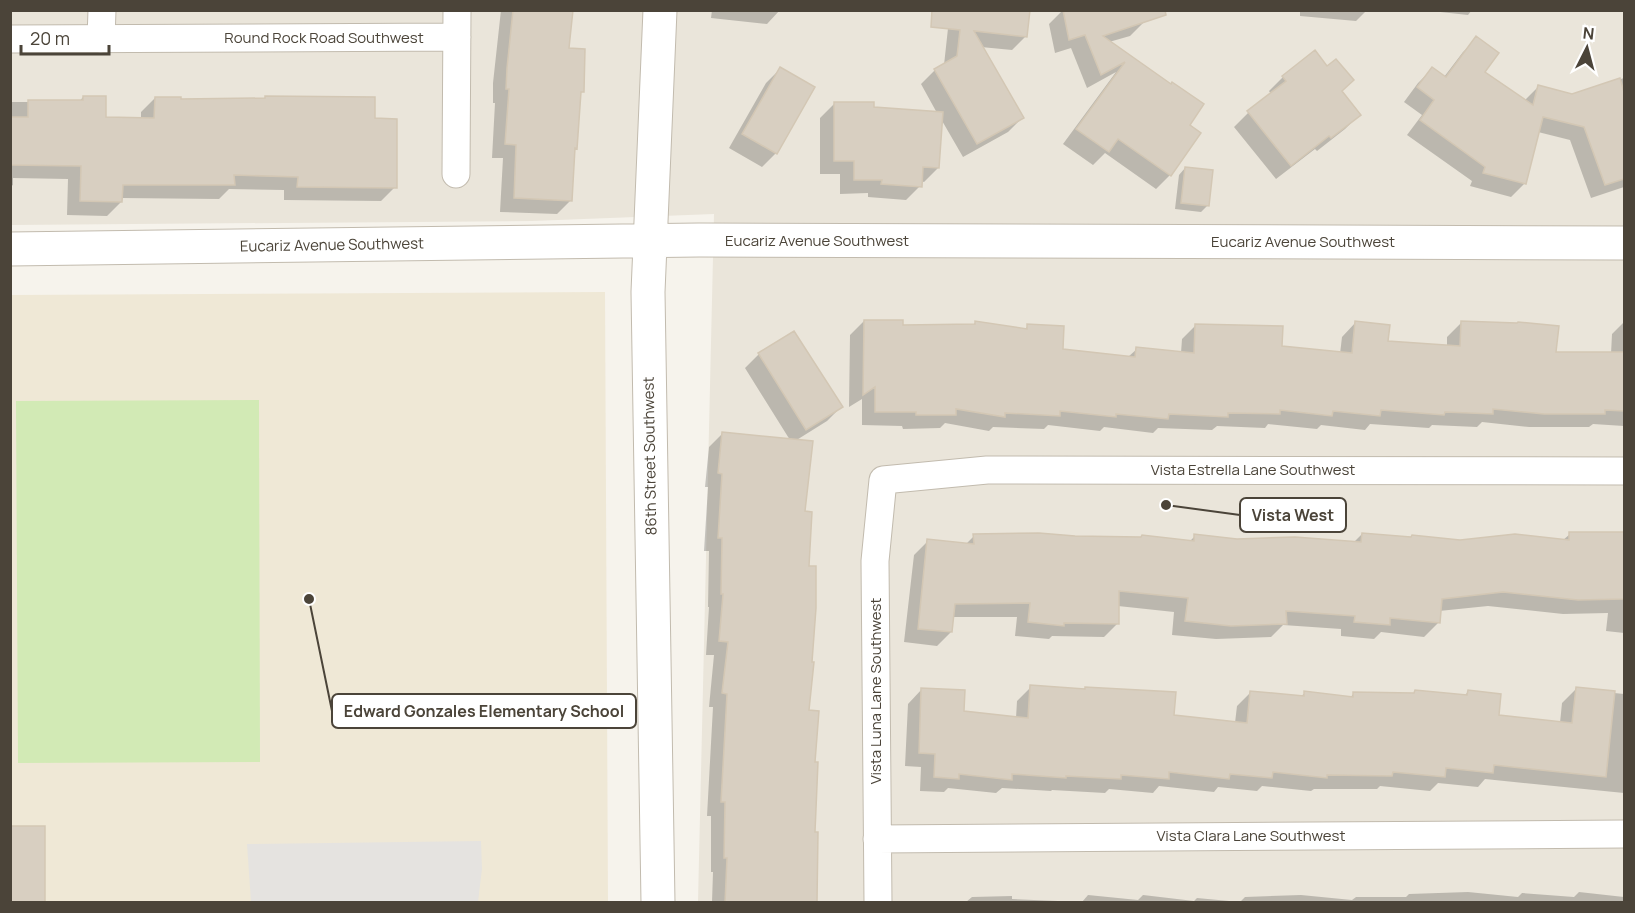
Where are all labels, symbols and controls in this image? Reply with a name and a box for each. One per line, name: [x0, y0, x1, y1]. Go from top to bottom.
scale bar: [21, 18, 110, 56]
north arrow: [1557, 18, 1617, 78]
text: N: [1582, 22, 1595, 45]
text: 20 m: [30, 26, 70, 50]
street label: Round Rock Road Southwest: [224, 27, 424, 48]
street label: Eucariz Avenue Southwest: [725, 230, 909, 251]
street label: Eucariz Avenue Southwest: [1211, 231, 1395, 252]
street label: Eucariz Avenue Southwest: [240, 232, 424, 257]
street label: 86th Street Southwest: [638, 376, 661, 536]
street label: Vista Estrella Lane Southwest: [1151, 459, 1355, 480]
callout: Vista West: [1240, 498, 1346, 532]
text: Vista West: [1252, 504, 1334, 526]
street label: Vista Luna Lane Southwest: [865, 598, 886, 784]
callout: Edward Gonzales Elementary School: [332, 694, 636, 728]
text: Edward Gonzales Elementary School: [344, 700, 624, 722]
street label: Vista Clara Lane Southwest: [1157, 825, 1345, 846]

